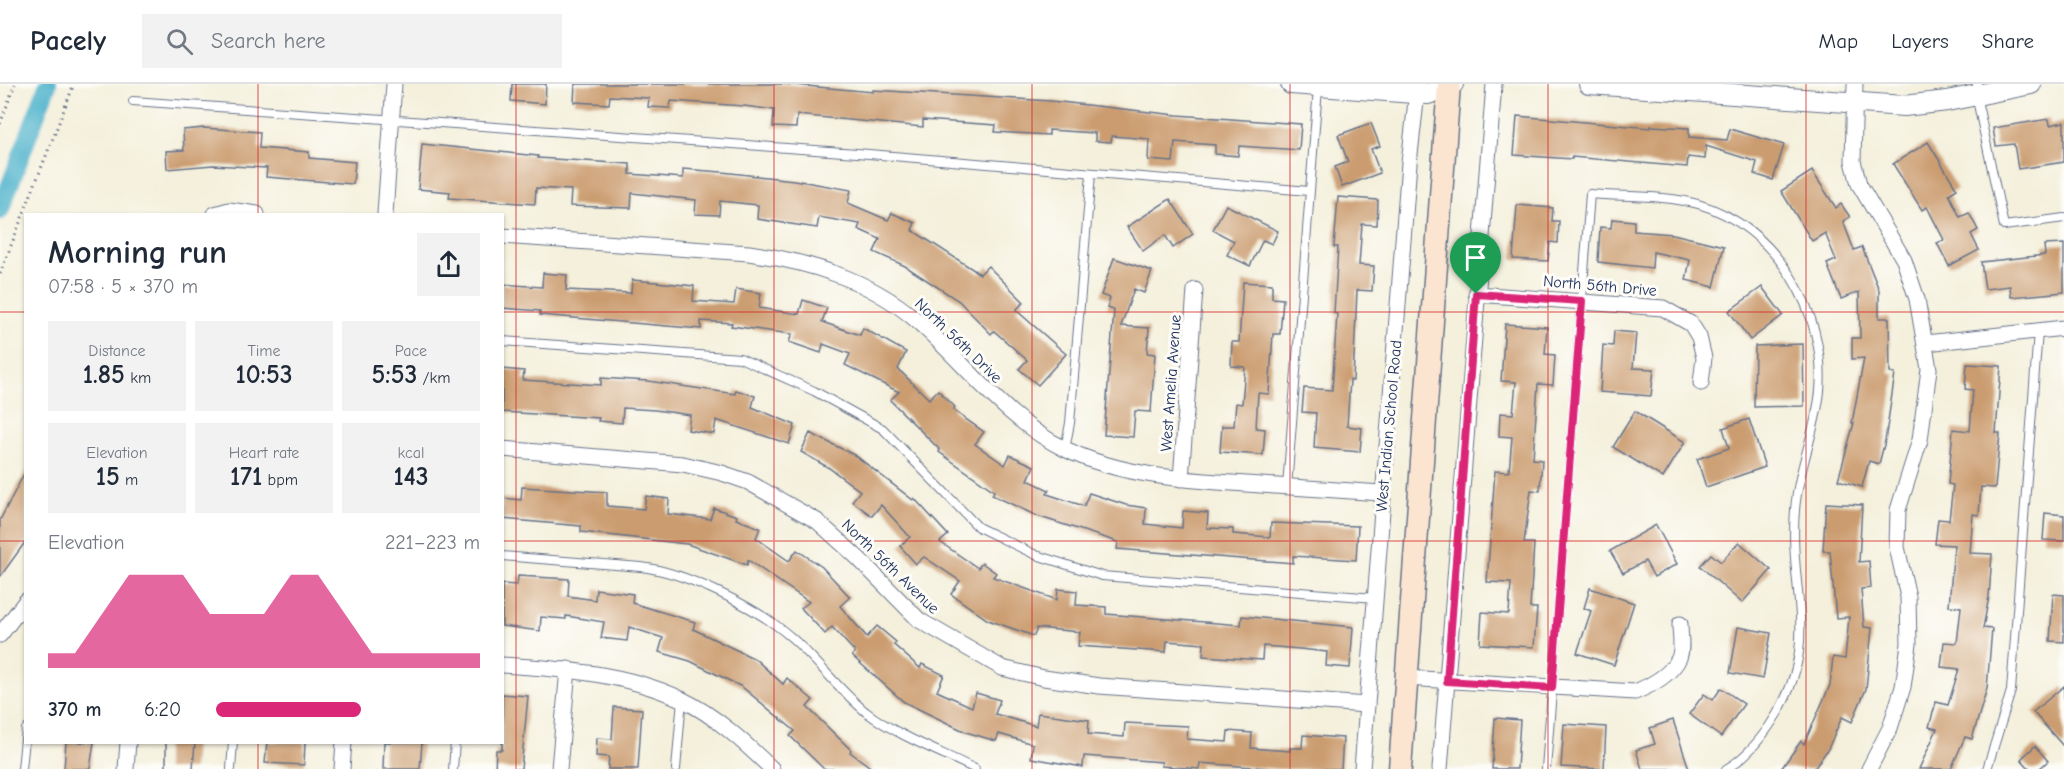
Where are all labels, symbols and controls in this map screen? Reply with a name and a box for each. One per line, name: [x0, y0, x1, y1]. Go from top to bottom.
search box: [142, 14, 562, 68]
text: Pacely: [30, 25, 106, 57]
icon: search: [163, 25, 196, 58]
text: Search here: [211, 28, 326, 54]
text: Map: [1819, 29, 1858, 53]
text: Layers: [1891, 29, 1949, 53]
text: Share: [1982, 29, 2034, 53]
pin: [1450, 232, 1501, 294]
text: Morning run: [48, 233, 227, 271]
button: share: [417, 233, 480, 296]
icon: arrive: [1459, 241, 1492, 274]
street label: North 56th Drive: [1542, 272, 1658, 300]
text: 07:58 · 5 × 370 m: [48, 275, 198, 298]
street label: North 56th Drive: [911, 295, 1006, 387]
street label: West Amelia Avenue: [1157, 314, 1185, 452]
street label: West Indian School Road: [1373, 339, 1405, 513]
text: Distance: [88, 342, 146, 360]
text: Time: [247, 342, 281, 360]
text: Pace: [395, 342, 427, 360]
text: 1.85: [83, 360, 125, 390]
text: 10:53: [235, 360, 293, 390]
text: 5:53: [371, 360, 417, 390]
text: km: [125, 369, 151, 387]
text: /km: [417, 369, 451, 387]
text: Elevation: [86, 444, 148, 462]
text: Heart rate: [229, 444, 299, 462]
text: kcal: [398, 444, 424, 462]
text: 15: [96, 462, 120, 492]
text: 171: [230, 462, 262, 492]
text: 143: [394, 462, 428, 492]
text: m: [120, 471, 138, 489]
text: bpm: [262, 471, 298, 489]
street label: North 56th Avenue: [838, 516, 943, 618]
text: Elevation: [48, 531, 125, 554]
text: 221–223 m: [385, 531, 480, 554]
text: 370 m: [48, 698, 101, 721]
text: 6:20: [144, 698, 181, 721]

